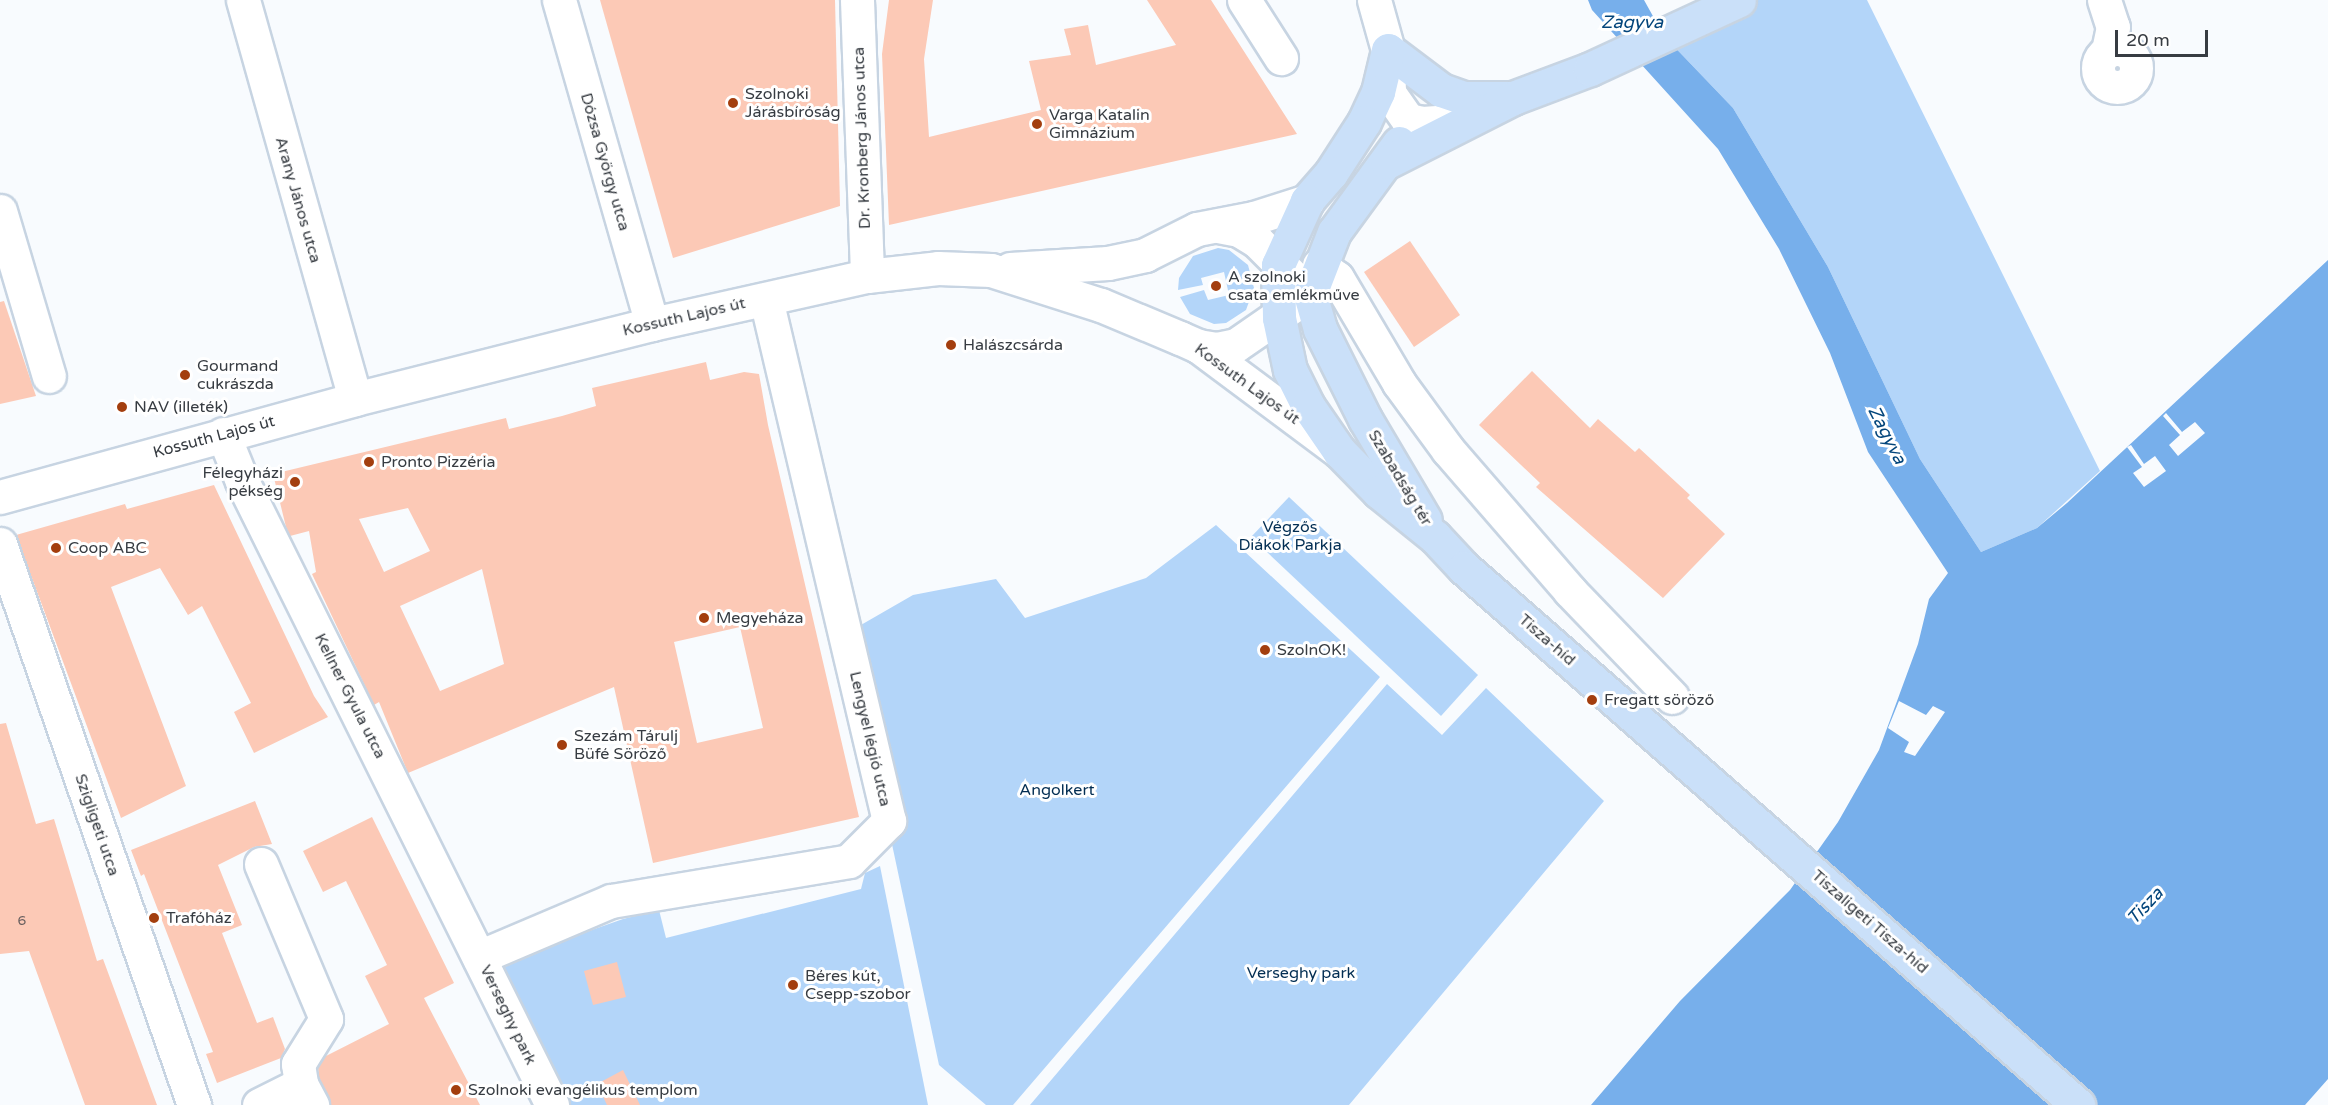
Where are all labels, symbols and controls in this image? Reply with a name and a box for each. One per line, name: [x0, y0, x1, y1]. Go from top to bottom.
water label: Zagyva: [1601, 11, 1663, 33]
scale bar: [2118, 18, 2211, 56]
text: 20 m: [2126, 29, 2170, 51]
street label: Dr. Kronberg János utca: [849, 47, 875, 229]
place label: Szolnoki Járásbíróság: [745, 84, 841, 122]
street label: Dózsa György utca: [576, 91, 634, 233]
marker: Szolnoki Járásbíróság: [726, 96, 740, 110]
place label: Varga Katalin Gimnázium: [1049, 105, 1150, 143]
marker: Varga Katalin Gimnázium: [1030, 117, 1044, 131]
street label: Arany János utca: [271, 135, 325, 265]
place label: A szolnoki csata emlékműve: [1228, 267, 1360, 305]
marker: A szolnoki csata emlékműve: [1209, 279, 1223, 293]
street label: Kossuth Lajos út: [621, 294, 747, 340]
place label: Halászcsárda: [963, 335, 1063, 355]
marker: Halászcsárda: [944, 338, 958, 352]
street label: Kossuth Lajos út: [1191, 339, 1303, 429]
place label: Gourmand cukrászda: [197, 356, 278, 394]
marker: Gourmand cukrászda: [178, 368, 192, 382]
place label: NAV (illeték): [134, 397, 228, 417]
marker: NAV (illeték): [115, 400, 129, 414]
water label: Zagyva: [1863, 402, 1911, 468]
street label: Kossuth Lajos út: [151, 412, 277, 462]
street label: Szabadság tér: [1364, 427, 1436, 529]
place label: Pronto Pizzéria: [381, 452, 495, 472]
marker: Pronto Pizzéria: [362, 455, 376, 469]
place label: Félegyházi pékség: [202, 463, 283, 501]
marker: Félegyházi pékség: [288, 475, 302, 489]
park label: Végzős Diákok Parkja: [1238, 517, 1342, 555]
place label: Coop ABC: [68, 538, 147, 558]
marker: Coop ABC: [49, 541, 63, 555]
place label: Megyeháza: [716, 608, 804, 628]
street label: Tisza-híd: [1515, 610, 1579, 670]
marker: Megyeháza: [697, 611, 711, 625]
street label: Kellner Gyula utca: [310, 630, 390, 762]
place label: SzolnOK!: [1277, 640, 1346, 660]
marker: SzolnOK!: [1258, 643, 1272, 657]
street label: Lengyel légió utca: [845, 670, 895, 808]
place label: Fregatt söröző: [1604, 690, 1714, 710]
marker: Fregatt söröző: [1585, 693, 1599, 707]
place label: Szezám Tárulj Büfé Söröző: [574, 726, 678, 764]
marker: Szezám Tárulj Büfé Söröző: [555, 738, 569, 752]
street label: Szigligeti utca: [71, 772, 123, 878]
park label: Angolkert: [1019, 780, 1095, 800]
street label: Tiszaligeti Tisza-híd: [1808, 866, 1932, 978]
water label: Tisza: [2122, 883, 2168, 929]
place label: Trafóház: [166, 908, 232, 928]
marker: Trafóház: [147, 911, 161, 925]
house number: 6: [18, 913, 26, 929]
street label: Verseghy park: [476, 962, 540, 1068]
park label: Verseghy park: [1247, 963, 1355, 983]
place label: Béres kút, Csepp-szobor: [805, 966, 911, 1004]
marker: Béres kút, Csepp-szobor: [786, 978, 800, 992]
place label: Szolnoki evangélikus templom: [468, 1080, 698, 1100]
marker: Szolnoki evangélikus templom: [449, 1083, 463, 1097]

